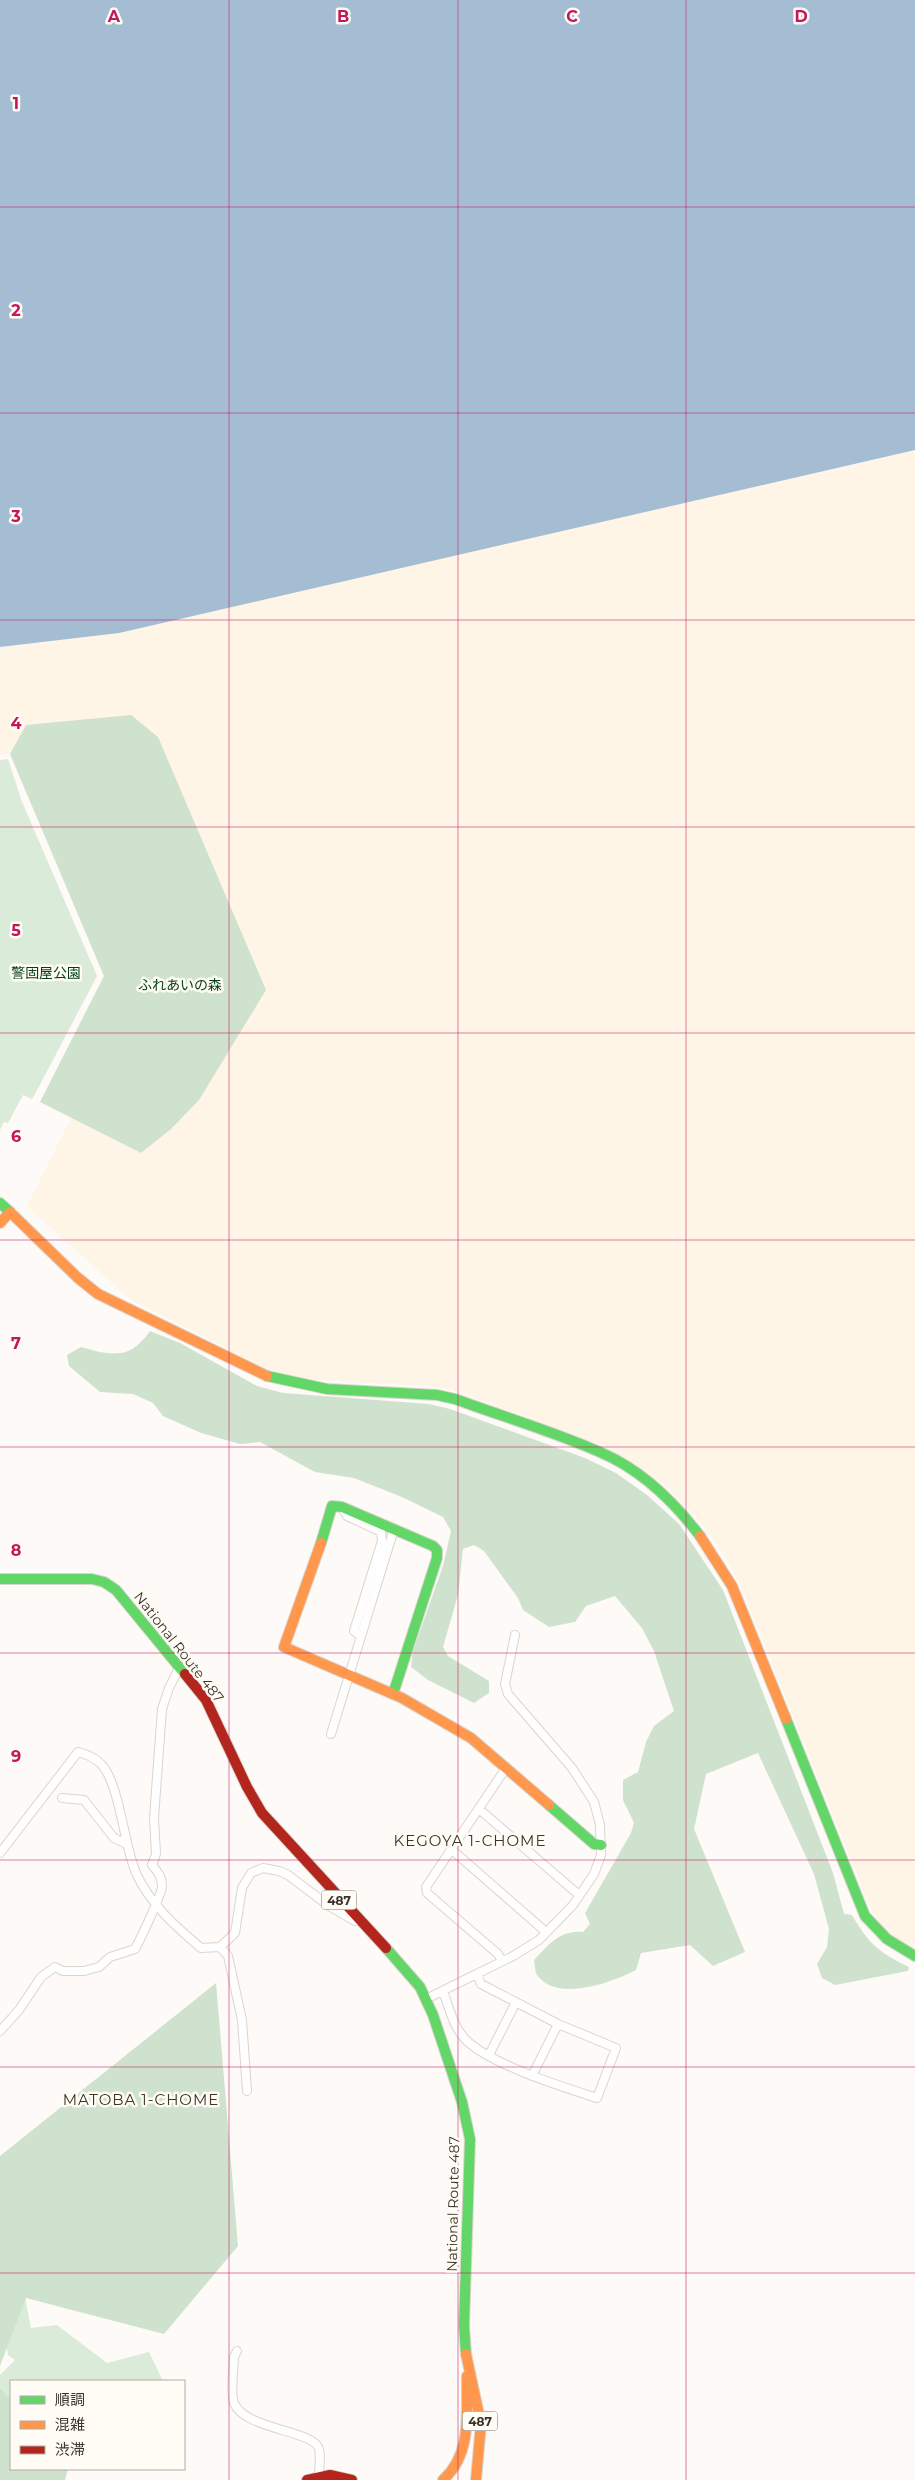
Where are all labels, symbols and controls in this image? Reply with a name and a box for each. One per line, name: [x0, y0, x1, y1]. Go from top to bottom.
text: A: [107, 7, 121, 26]
text: B: [337, 7, 349, 26]
text: C: [566, 7, 578, 26]
text: D: [794, 7, 808, 26]
text: 1: [13, 94, 19, 113]
text: 2: [11, 301, 21, 320]
text: 3: [10, 507, 21, 526]
text: 4: [10, 714, 22, 733]
text: 5: [11, 921, 21, 940]
park label: 警固屋公園: [11, 964, 81, 982]
park label: ふれあいの森: [138, 976, 222, 994]
text: 6: [11, 1127, 21, 1146]
text: 7: [11, 1334, 21, 1353]
text: 8: [11, 1541, 21, 1560]
street label: National Route 487: [130, 1588, 228, 1706]
text: 9: [11, 1747, 21, 1766]
district label: KEGOYA 1-CHOME: [394, 1831, 546, 1850]
road number: 487: [322, 1890, 356, 1910]
district label: MATOBA 1-CHOME: [63, 2090, 219, 2109]
street label: National Route 487: [443, 2136, 463, 2272]
legend: [10, 2380, 185, 2470]
text: 順調: [55, 2390, 85, 2409]
road number: 487: [462, 2412, 498, 2430]
text: 混雑: [55, 2415, 85, 2434]
text: 渋滞: [55, 2440, 85, 2459]

